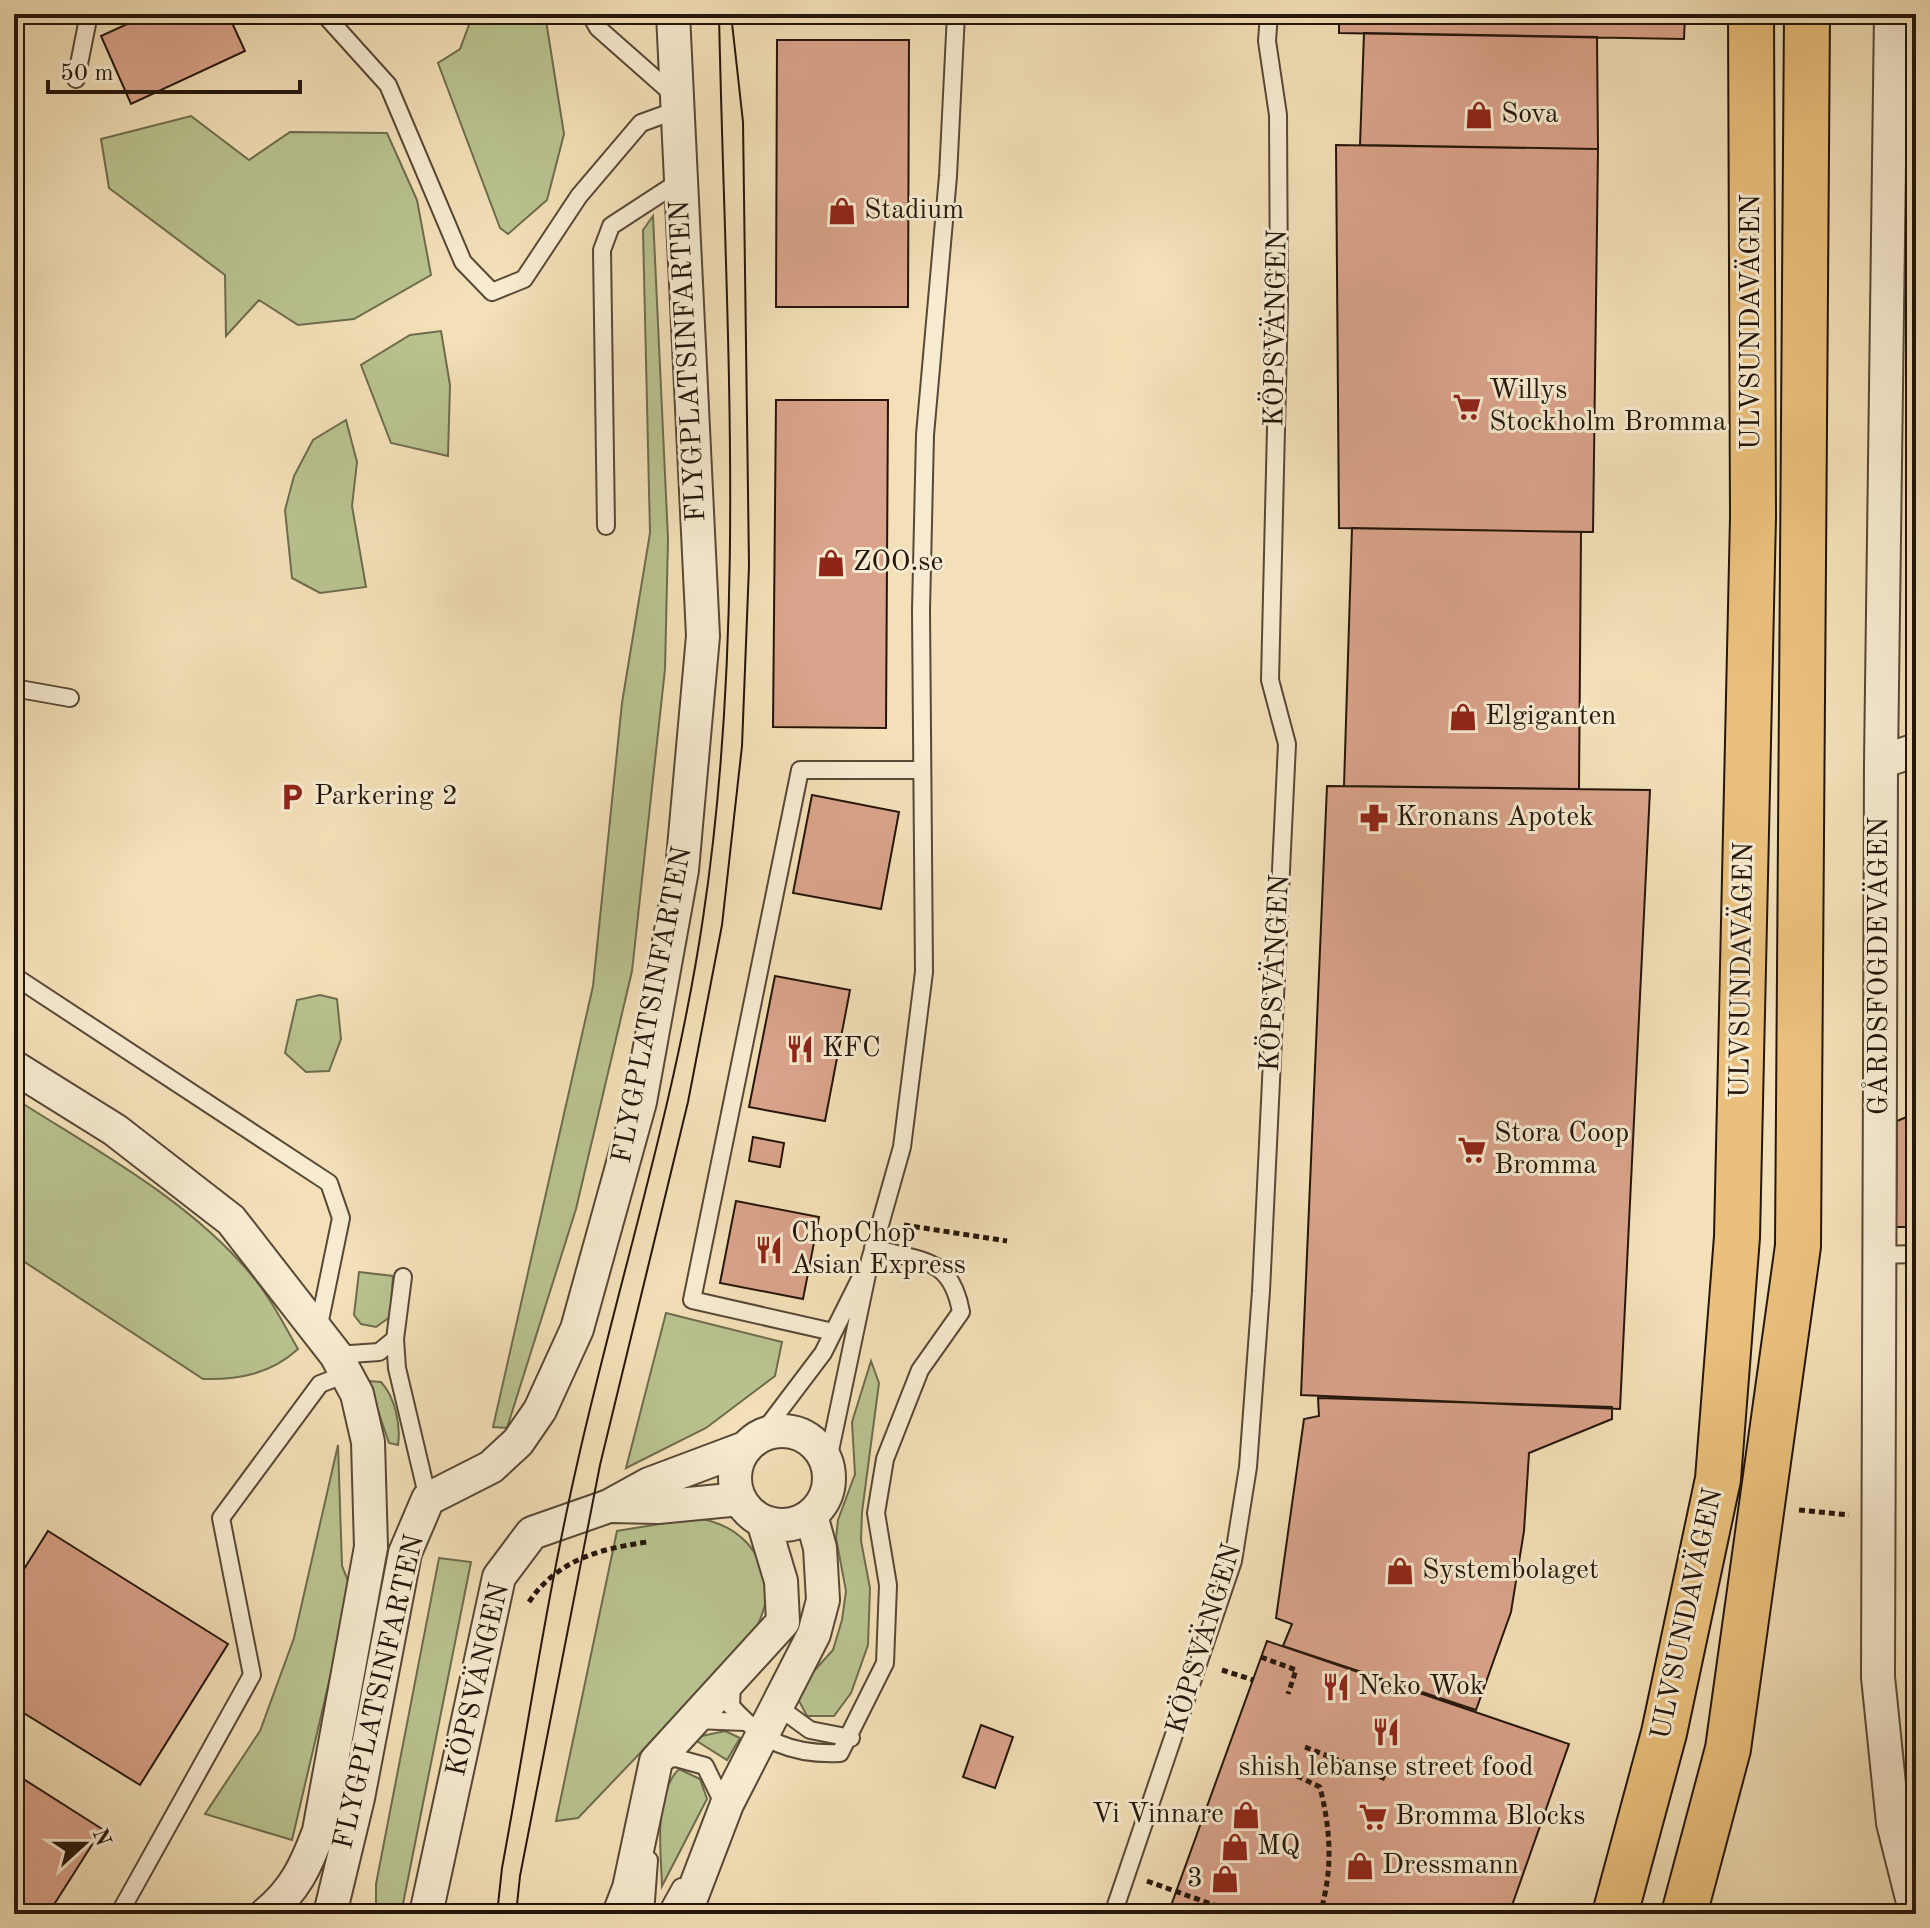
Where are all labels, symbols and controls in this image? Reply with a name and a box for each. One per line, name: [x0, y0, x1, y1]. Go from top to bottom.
scale bar: [48, 44, 300, 94]
text: 50 m: [60, 62, 114, 86]
shop icon: Sova: [1464, 100, 1494, 130]
place label: Sova: [1501, 101, 1559, 129]
street label: ULVSUNDAVÄGEN: [1734, 194, 1766, 450]
shop icon: Stadium: [827, 196, 857, 226]
place label: Stadium: [864, 197, 964, 225]
street label: FLYGPLATSINFARTEN: [667, 199, 711, 523]
street label: KÖPSVÄNGEN: [1257, 229, 1293, 427]
place label: Willys Stockholm Bromma: [1489, 377, 1727, 437]
supermarket icon: Willys Stockholm Bromma: [1452, 392, 1482, 422]
shop icon: ZOO.se: [816, 548, 846, 578]
place label: ZOO.se: [853, 549, 943, 577]
shop icon: Elgiganten: [1448, 702, 1478, 732]
place label: Elgiganten: [1485, 703, 1616, 731]
parking icon: Parkering 2: [277, 782, 307, 812]
place label: Parkering 2: [314, 783, 458, 811]
pharmacy icon: Kronans Apotek: [1359, 803, 1389, 833]
place label: Kronans Apotek: [1396, 804, 1594, 832]
street label: GÅRDSFOGDEVÄGEN: [1861, 817, 1894, 1115]
street label: ULVSUNDAVÄGEN: [1723, 842, 1759, 1098]
street label: FLYGPLATSINFARTEN: [609, 844, 697, 1166]
street label: KÖPSVÄNGEN: [1253, 873, 1295, 1072]
restaurant icon: KFC: [785, 1034, 815, 1064]
place label: KFC: [822, 1035, 881, 1063]
place label: Stora Coop Bromma: [1494, 1120, 1629, 1180]
supermarket icon: Stora Coop Bromma: [1457, 1135, 1487, 1165]
place label: ChopChop Asian Express: [791, 1220, 966, 1280]
restaurant icon: ChopChop Asian Express: [754, 1235, 784, 1265]
street label: ULVSUNDAVÄGEN: [1644, 1485, 1728, 1742]
street label: FLYGPLATSINFARTEN: [330, 1532, 430, 1852]
street label: KÖPSVÄNGEN: [1159, 1539, 1247, 1738]
shop icon: Systembolaget: [1385, 1556, 1415, 1586]
place label: Systembolaget: [1422, 1557, 1599, 1585]
street label: KÖPSVÄNGEN: [439, 1580, 515, 1779]
restaurant icon: Neko Wok: [1321, 1672, 1351, 1702]
place label: Neko Wok: [1358, 1673, 1484, 1701]
restaurant icon: shish lebanse street food: [1371, 1717, 1401, 1747]
place label: shish lebanse street food: [1238, 1754, 1534, 1782]
shop icon: Vi Vinnare: [1231, 1800, 1261, 1830]
place label: Vi Vinnare: [1092, 1801, 1224, 1829]
supermarket icon: Bromma Blocks: [1358, 1802, 1388, 1832]
place label: Bromma Blocks: [1395, 1803, 1586, 1831]
north arrow: [44, 1804, 124, 1884]
text: N: [88, 1826, 114, 1850]
shop icon: MQ: [1220, 1832, 1250, 1862]
place label: MQ: [1257, 1833, 1300, 1861]
shop icon: Dressmann: [1345, 1851, 1375, 1881]
place label: Dressmann: [1382, 1852, 1519, 1880]
shop icon: 3: [1210, 1864, 1240, 1894]
place label: 3: [1187, 1865, 1203, 1893]

